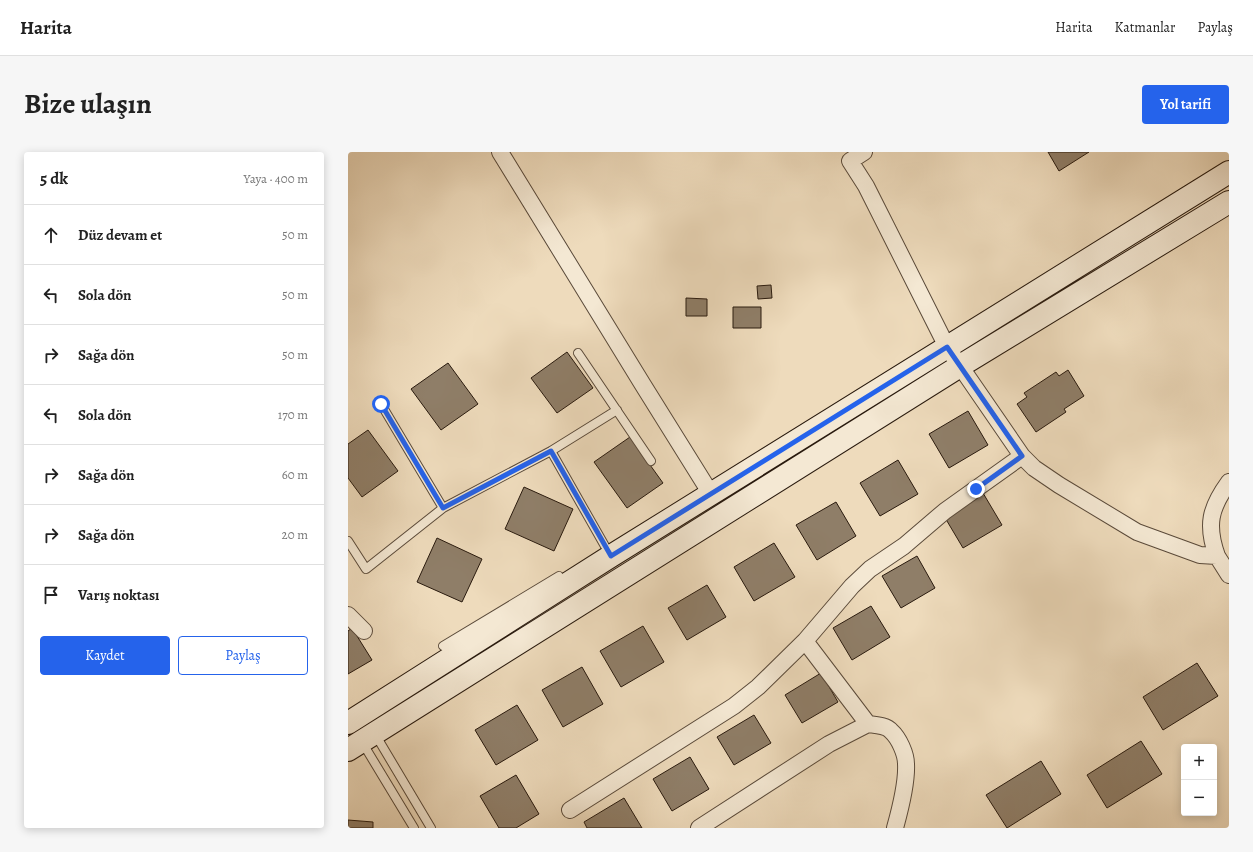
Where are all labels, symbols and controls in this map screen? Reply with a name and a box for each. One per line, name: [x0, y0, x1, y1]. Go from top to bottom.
text: Harita: [20, 15, 72, 41]
text: Harita: [1055, 18, 1093, 37]
text: Katmanlar: [1115, 18, 1175, 37]
text: Paylaş: [1197, 18, 1233, 37]
text: Bize ulaşın: [24, 85, 152, 123]
button: Yol tarifi: [1142, 85, 1229, 124]
text: 5 dk: [40, 167, 68, 190]
text: Yaya · 400 m: [243, 170, 308, 187]
icon: ahead: [40, 224, 62, 246]
text: Düz devam et: [78, 225, 162, 245]
text: 50 m: [282, 226, 308, 243]
icon: left: [40, 284, 62, 306]
text: Sola dön: [78, 285, 131, 305]
text: 50 m: [282, 286, 308, 303]
icon: right: [40, 344, 62, 366]
text: Sağa dön: [78, 345, 134, 365]
text: 50 m: [282, 346, 308, 363]
route start: [372, 395, 390, 413]
icon: left: [40, 404, 62, 426]
text: Sola dön: [78, 405, 131, 425]
text: 170 m: [278, 406, 308, 423]
icon: right: [40, 464, 62, 486]
text: Sağa dön: [78, 465, 134, 485]
text: 60 m: [282, 466, 308, 483]
route end: [967, 480, 985, 498]
icon: right: [40, 524, 62, 546]
text: Sağa dön: [78, 525, 134, 545]
text: 20 m: [282, 526, 308, 543]
icon: arrive: [40, 584, 62, 606]
text: Varış noktası: [78, 585, 159, 605]
button: Kaydet: [40, 636, 170, 675]
button: Paylaş: [178, 636, 308, 675]
map controls: [1181, 744, 1217, 816]
button: +: [1181, 744, 1217, 780]
button: −: [1181, 780, 1217, 816]

